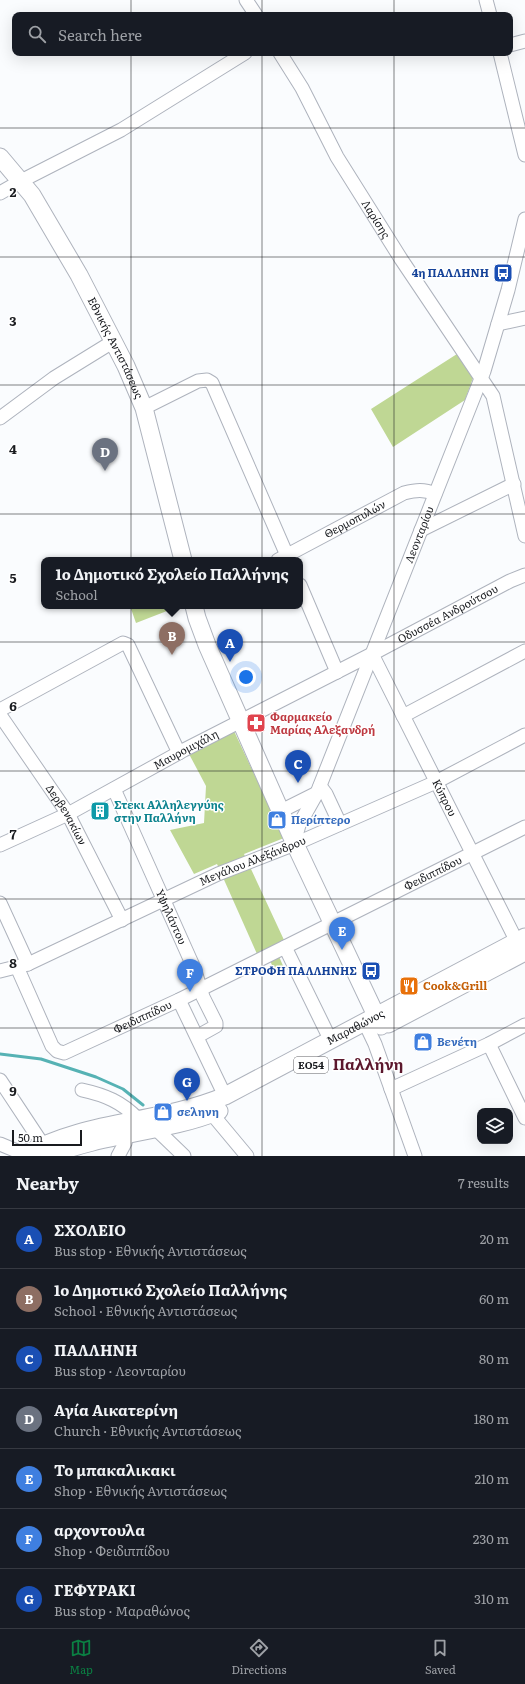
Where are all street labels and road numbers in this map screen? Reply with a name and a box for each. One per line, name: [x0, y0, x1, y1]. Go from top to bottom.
street label: Λαρίσης: [359, 196, 395, 241]
street label: Εθνικής Αντιστάσεως: [85, 294, 148, 401]
street label: Θερμοπυλών: [321, 495, 388, 541]
street label: Λεονταρίου: [400, 504, 437, 565]
street label: Οδυσσέα Ανδρούτσου: [394, 580, 500, 646]
street label: Μαυρομιχάλη: [150, 725, 221, 773]
street label: Κύπρου: [429, 776, 461, 819]
street label: Δερβενακίων: [43, 781, 91, 848]
street label: Μεγάλου Αλεξάνδρου: [196, 831, 308, 889]
street label: Φειδιππίδου: [400, 851, 464, 894]
street label: Υψηλάντου: [153, 886, 191, 947]
street label: Φειδιππίδου: [110, 996, 174, 1036]
street label: Μαραθώνος: [323, 1004, 387, 1048]
road number: ΕΟ54: [294, 1057, 328, 1073]

